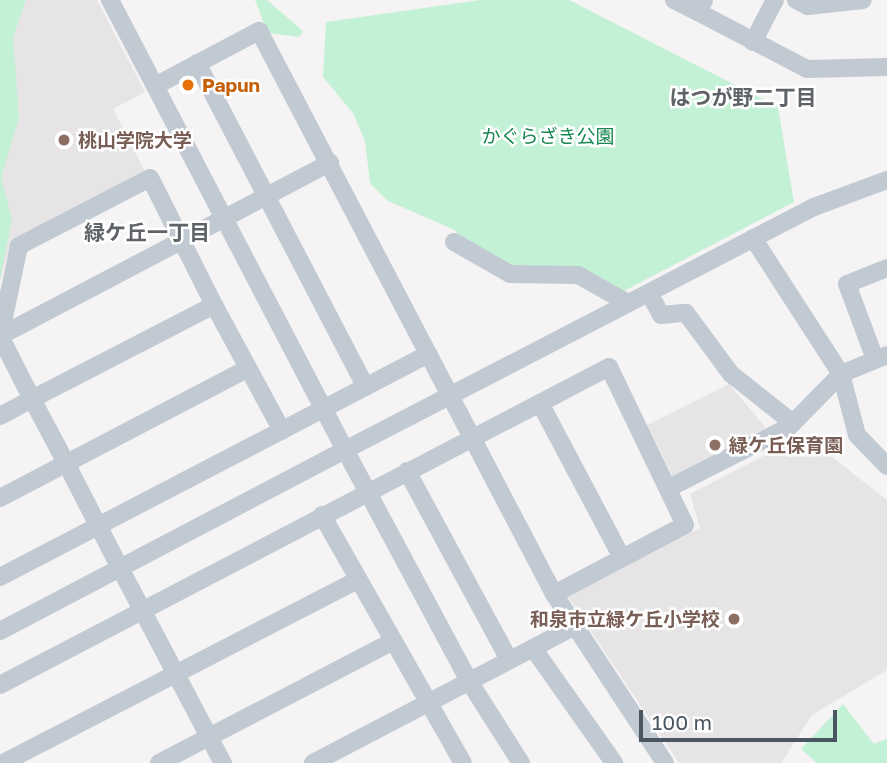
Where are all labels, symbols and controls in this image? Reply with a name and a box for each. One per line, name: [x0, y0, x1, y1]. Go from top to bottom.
place label: Papun: [202, 74, 260, 96]
marker: Papun: [180, 77, 196, 93]
district label: はつが野二丁目: [670, 84, 816, 110]
park label: かぐらざき公園: [482, 125, 614, 147]
place label: 桃山学院大学: [78, 129, 192, 151]
marker: 桃山学院大学: [56, 132, 72, 148]
district label: 緑ケ丘一丁目: [84, 219, 210, 245]
place label: 緑ケ丘保育園: [729, 434, 843, 456]
marker: 緑ケ丘保育園: [707, 437, 723, 453]
place label: 和泉市立緑ケ丘小学校: [530, 608, 720, 630]
marker: 和泉市立緑ケ丘小学校: [726, 611, 742, 627]
scale bar: [642, 696, 840, 740]
text: 100 m: [652, 709, 712, 735]

